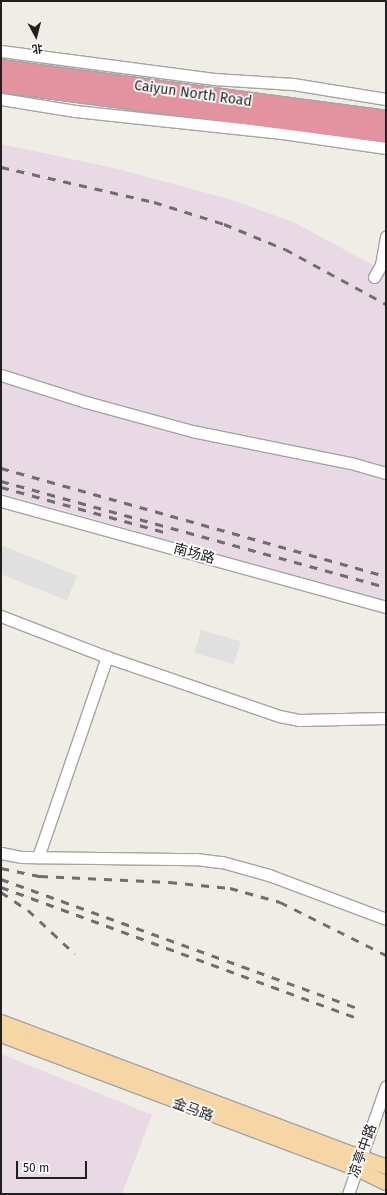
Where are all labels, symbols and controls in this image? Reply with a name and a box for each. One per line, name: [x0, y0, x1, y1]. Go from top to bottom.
north arrow: [16, 16, 56, 56]
text: 北: [31, 41, 44, 56]
street label: Caiyun North Road: [133, 77, 253, 111]
street label: 南场路: [172, 540, 216, 568]
street label: 金马路: [170, 1095, 216, 1125]
street label: 凉亭中路: [346, 1122, 380, 1180]
scale bar: [18, 1153, 89, 1179]
text: 50 m: [23, 1161, 49, 1175]

